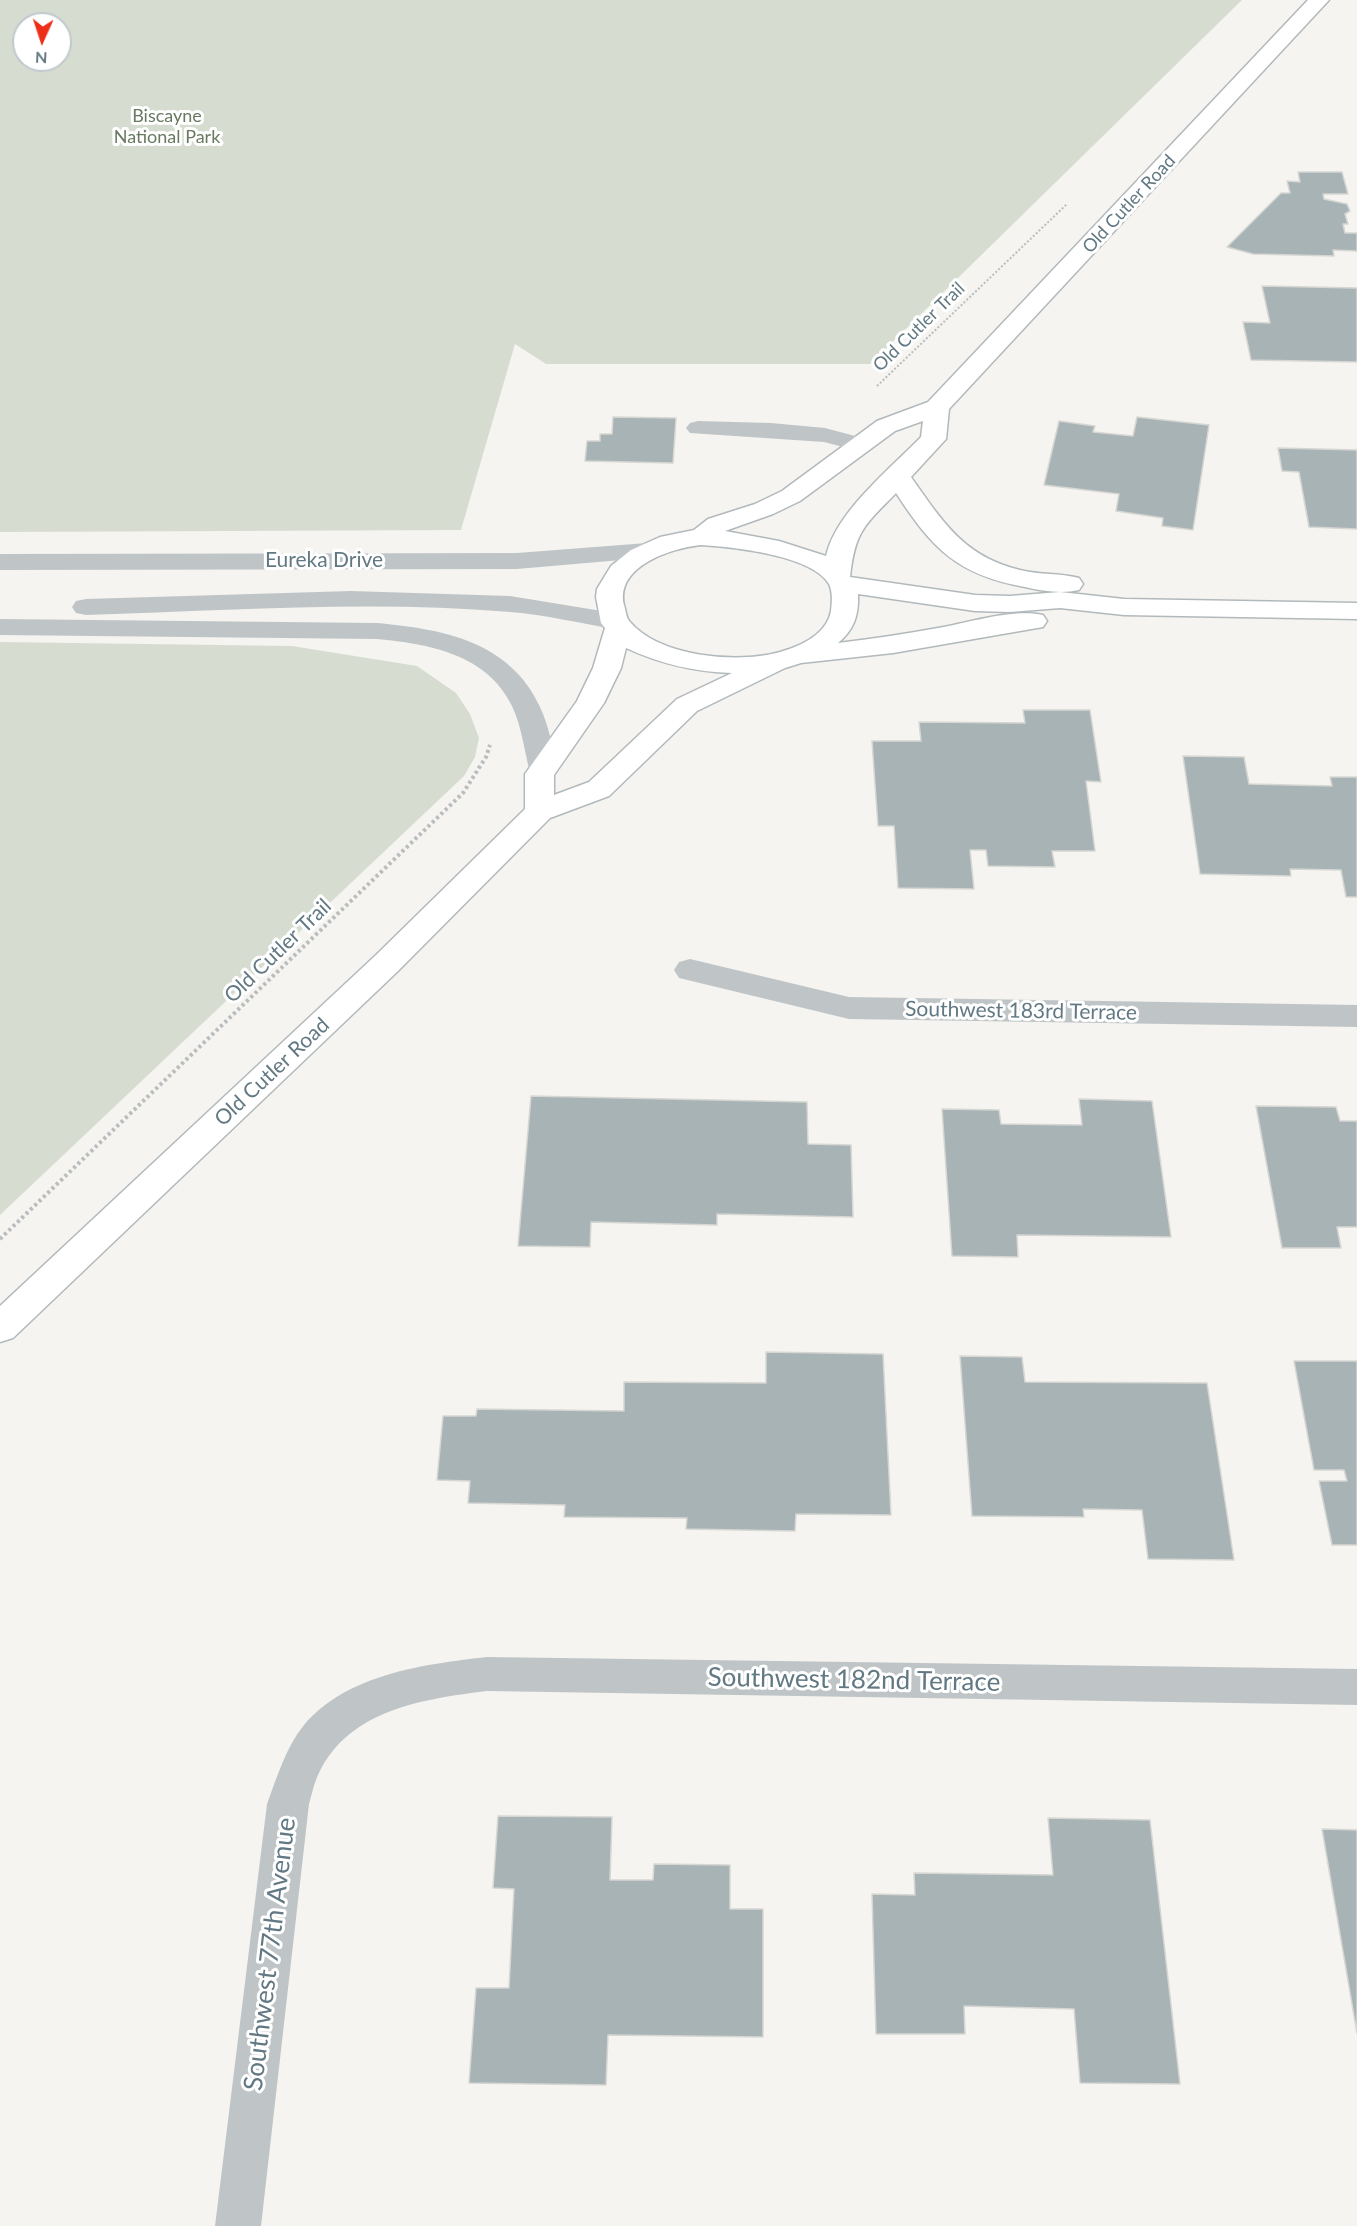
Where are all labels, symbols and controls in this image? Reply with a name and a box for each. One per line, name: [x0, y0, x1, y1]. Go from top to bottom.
north arrow: [12, 12, 72, 72]
text: N: [34, 49, 48, 68]
park label: Biscayne National Park: [114, 105, 220, 148]
street label: Old Cutler Road: [1078, 150, 1180, 258]
street label: Old Cutler Trail: [869, 278, 969, 376]
street label: Eureka Drive: [265, 547, 383, 573]
street label: Old Cutler Trail: [219, 894, 337, 1008]
street label: Southwest 183rd Terrace: [905, 996, 1137, 1026]
street label: Old Cutler Road: [209, 1013, 335, 1131]
street label: Southwest 182nd Terrace: [707, 1662, 1001, 1698]
street label: Southwest 77th Avenue: [238, 1816, 302, 2092]

